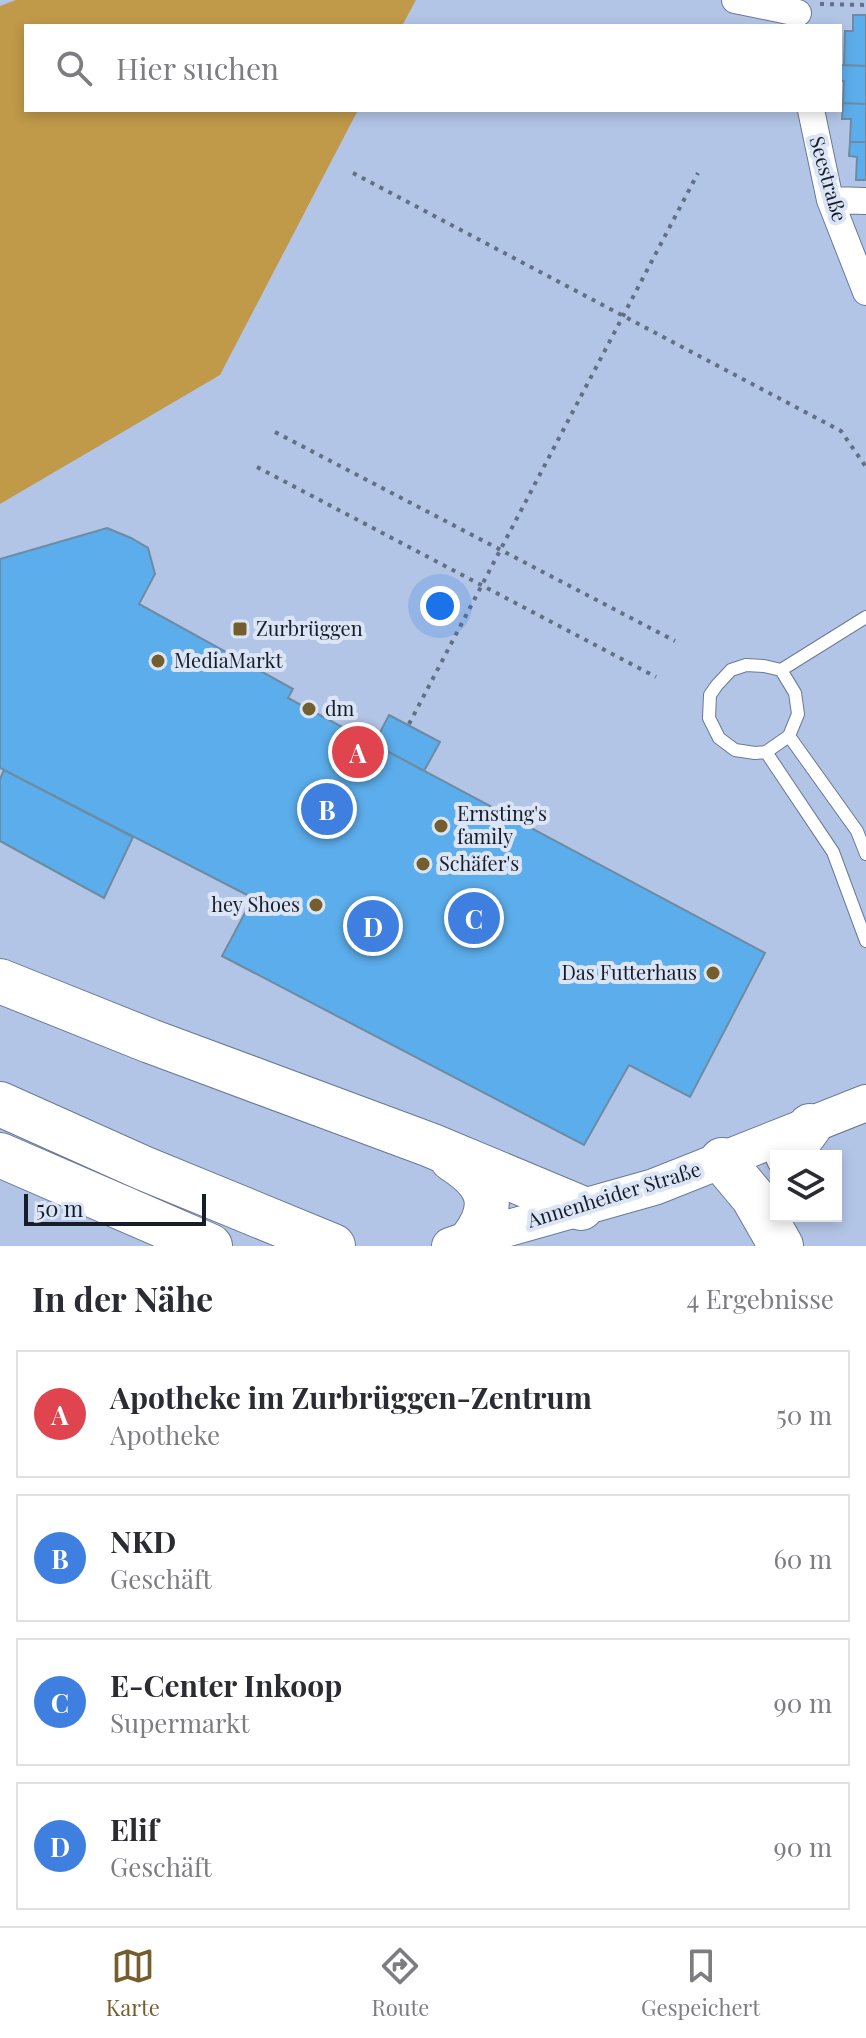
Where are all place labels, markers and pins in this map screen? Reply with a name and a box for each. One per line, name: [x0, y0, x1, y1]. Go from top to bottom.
place label: Zurbrüggen: [256, 614, 363, 641]
marker: Zurbrüggen: [231, 620, 249, 638]
place label: MediaMarkt: [174, 646, 283, 673]
marker: MediaMarkt: [149, 652, 167, 670]
place label: dm: [325, 694, 355, 721]
marker: dm: [300, 700, 318, 718]
pin: A: [332, 722, 384, 782]
pin: B: [301, 779, 353, 839]
place label: Ernsting's family: [457, 799, 547, 849]
marker: Ernsting's family: [432, 817, 450, 835]
place label: Schäfer's: [439, 849, 519, 876]
marker: Schäfer's: [414, 855, 432, 873]
pin: C: [448, 888, 500, 948]
place label: hey Shoes: [211, 890, 300, 917]
marker: hey Shoes: [307, 896, 325, 914]
pin: D: [347, 896, 399, 956]
place label: Das Futterhaus: [562, 958, 697, 985]
marker: Das Futterhaus: [704, 964, 722, 982]

